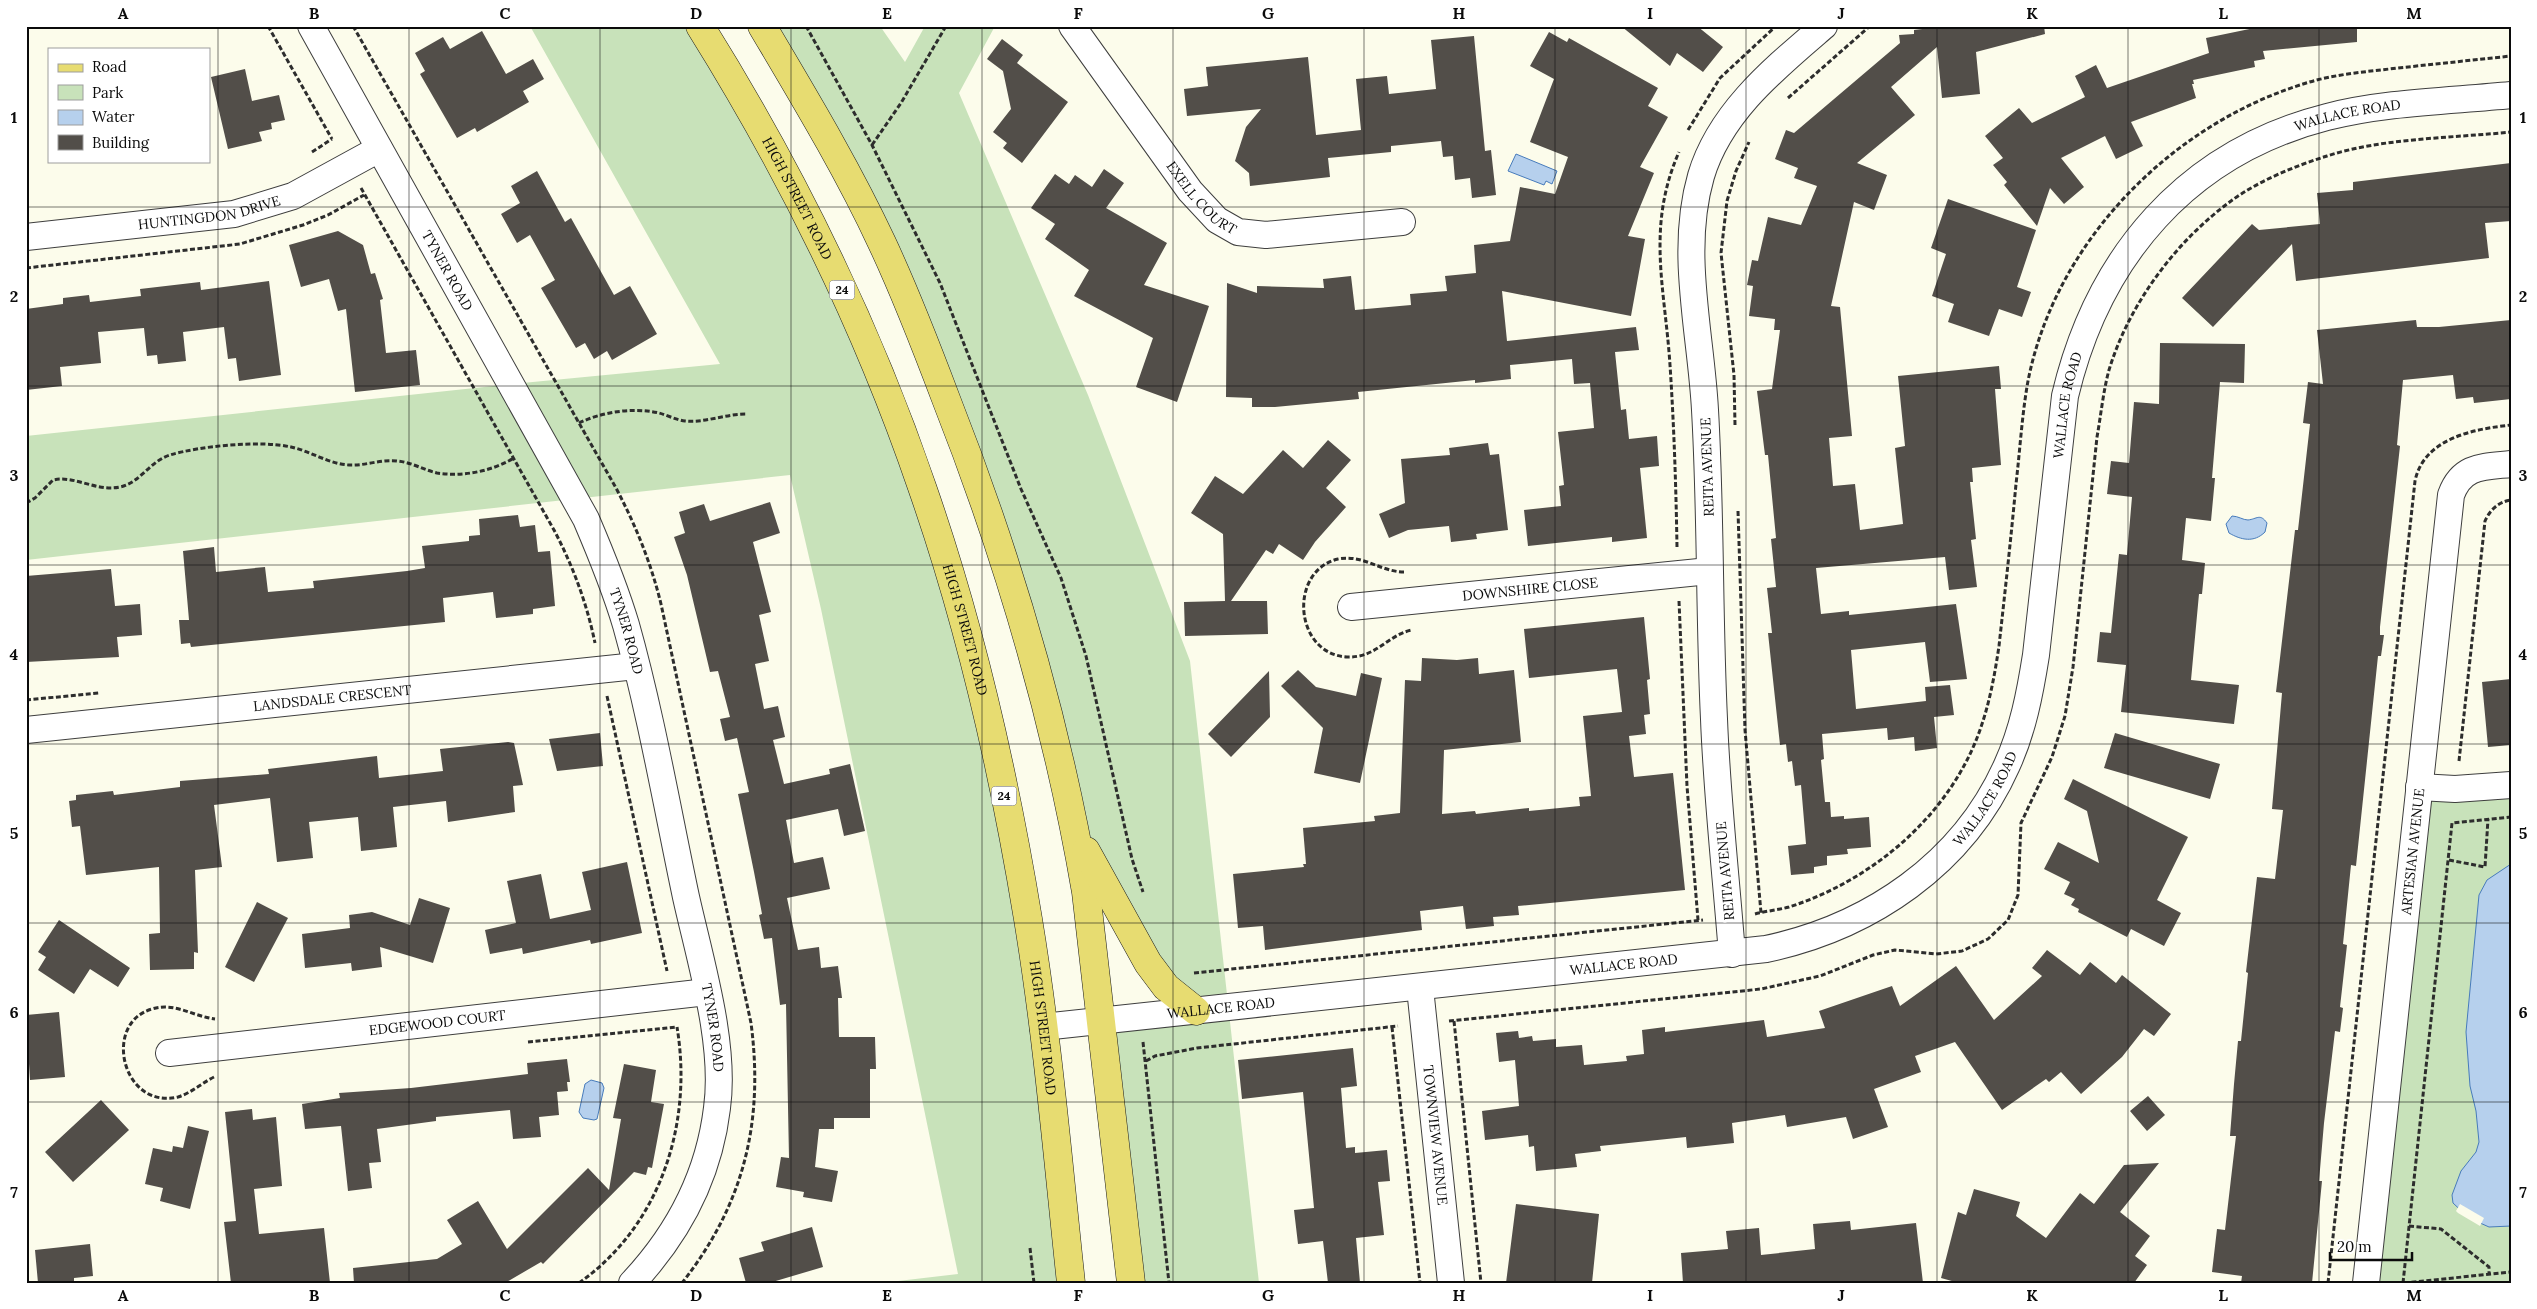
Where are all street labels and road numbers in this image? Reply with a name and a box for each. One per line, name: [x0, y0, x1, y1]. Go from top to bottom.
street label: WALLACE ROAD: [2292, 95, 2401, 135]
street label: HIGH STREET ROAD: [758, 134, 836, 263]
street label: EXELL COURT: [1163, 158, 1240, 238]
street label: HUNTINGDON DRIVE: [137, 191, 283, 234]
street label: TYNER ROAD: [418, 227, 477, 314]
road number: 24: [830, 280, 854, 300]
street label: WALLACE ROAD: [2049, 349, 2086, 460]
street label: REITA AVENUE: [1696, 417, 1718, 517]
street label: HIGH STREET ROAD: [939, 562, 992, 697]
street label: DOWNSHIRE CLOSE: [1461, 573, 1599, 605]
street label: TYNER ROAD: [605, 586, 648, 676]
street label: LANDSDALE CRESCENT: [252, 681, 412, 715]
street label: WALLACE ROAD: [1949, 749, 2021, 850]
road number: 24: [992, 786, 1016, 806]
street label: ARTESIAN AVENUE: [2397, 787, 2428, 917]
street label: REITA AVENUE: [1712, 820, 1738, 921]
street label: WALLACE ROAD: [1569, 950, 1678, 979]
street label: HIGH STREET ROAD: [1026, 959, 1060, 1096]
street label: TYNER ROAD: [698, 982, 728, 1072]
street label: WALLACE ROAD: [1166, 993, 1276, 1023]
street label: EDGEWOOD COURT: [368, 1006, 507, 1039]
street label: TOWNVIEW AVENUE: [1419, 1064, 1452, 1206]

